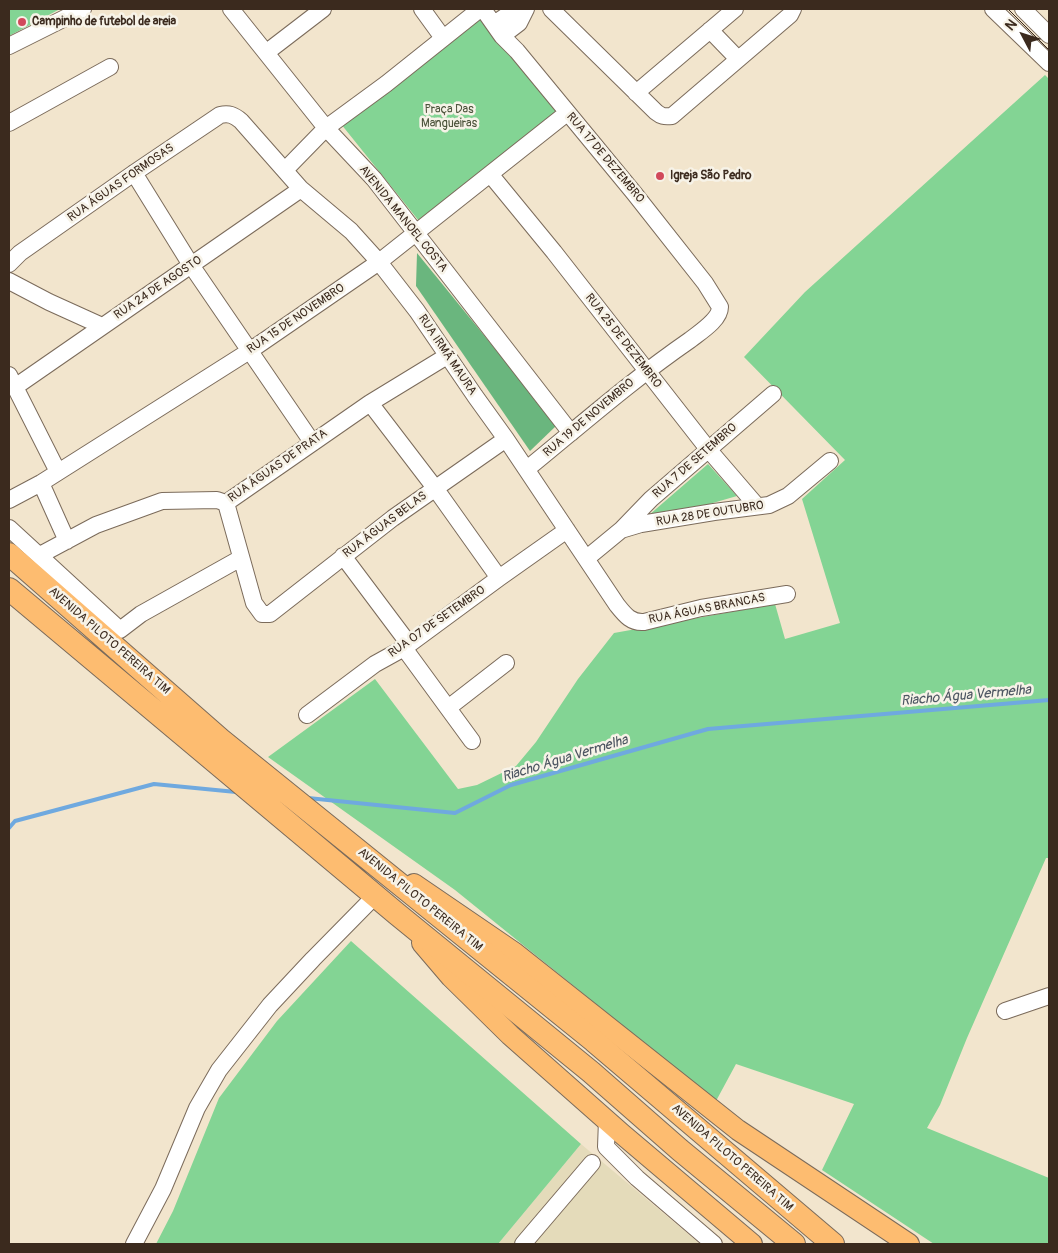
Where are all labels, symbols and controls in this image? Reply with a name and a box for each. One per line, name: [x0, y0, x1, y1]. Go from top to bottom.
north arrow: [998, 10, 1048, 60]
place label: Campinho de futebol de areia: [32, 15, 176, 29]
marker: Campinho de futebol de areia: [16, 16, 28, 28]
text: N: [1002, 16, 1021, 34]
park label: Praça Das Mangueiras: [421, 103, 477, 131]
street label: RUA 17 DE DEZEMBRO: [563, 110, 647, 206]
street label: RUA ÁGUAS FORMOSAS: [65, 141, 177, 225]
street label: AVENIDA MANOEL COSTA: [356, 163, 450, 275]
place label: Igreja São Pedro: [670, 169, 751, 183]
marker: Igreja São Pedro: [654, 170, 666, 182]
street label: RUA 24 DE AGOSTO: [111, 253, 205, 323]
street label: RUA 15 DE NOVEMBRO: [244, 281, 348, 357]
street label: RUA 25 DE DEZEMBRO: [582, 291, 664, 391]
street label: RUA IRMÃ MAURA: [415, 312, 479, 398]
street label: RUA 19 DE NOVEMBRO: [541, 376, 637, 460]
street label: RUA 7 DE SETEMBRO: [650, 421, 740, 501]
street label: RUA ÁGUAS DE PRATA: [226, 426, 330, 506]
street label: RUA ÁGUAS BELAS: [340, 489, 430, 561]
street label: RUA 28 DE OUTUBRO: [655, 498, 765, 530]
street label: RUA 07 DE SETEMBRO: [386, 583, 488, 661]
street label: AVENIDA PILOTO PEREIRA TIM: [45, 584, 173, 698]
street label: RUA ÁGUAS BRANCAS: [647, 591, 767, 627]
water label: Riacho Água Vermelha: [900, 682, 1032, 710]
water label: Riacho Água Vermelha: [500, 732, 630, 786]
street label: AVENIDA PILOTO PEREIRA TIM: [355, 845, 485, 955]
street label: AVENIDA PILOTO PEREIRA TIM: [668, 1101, 796, 1215]

